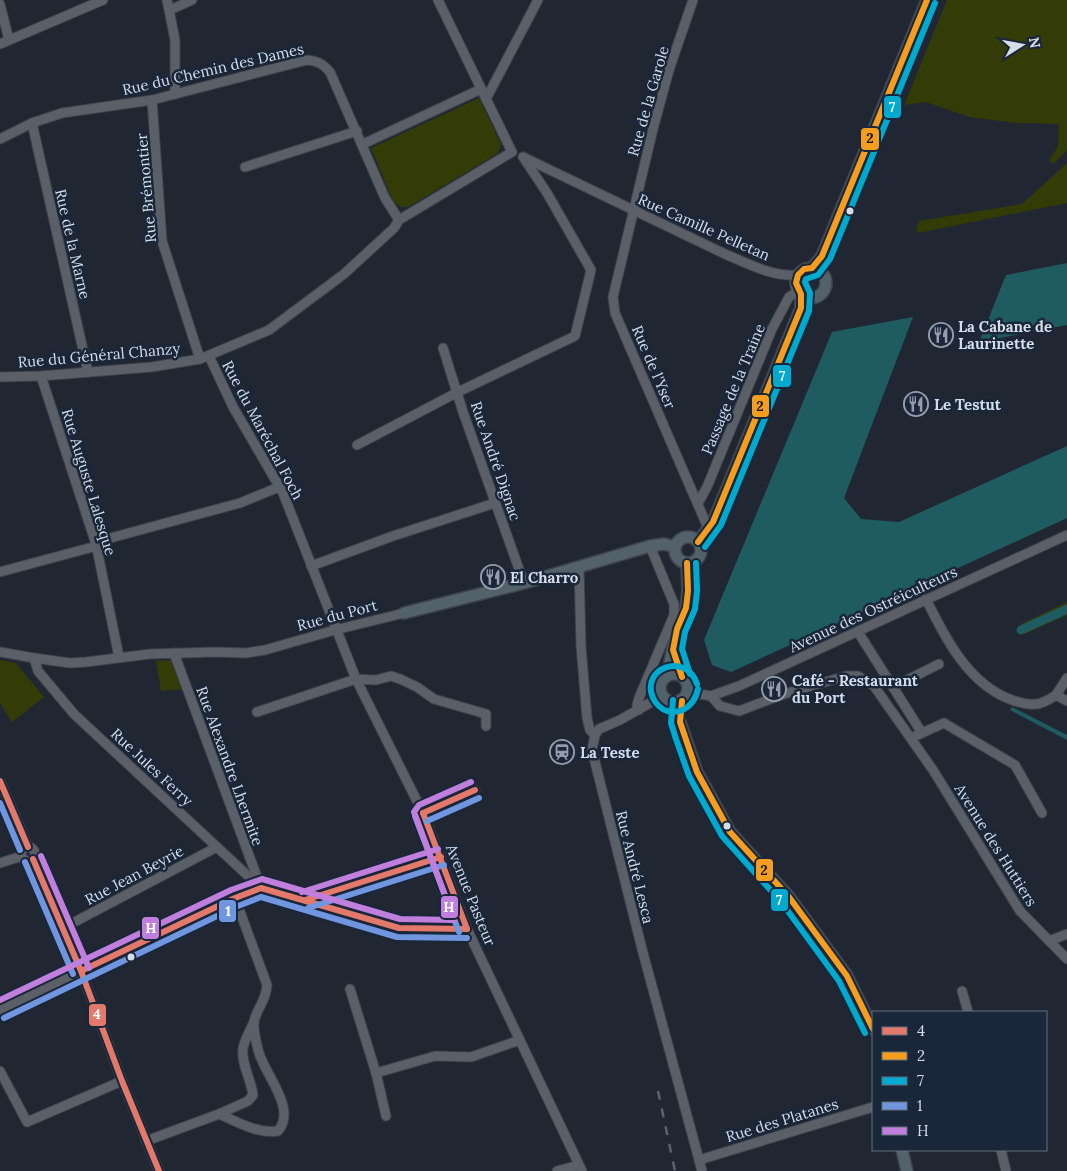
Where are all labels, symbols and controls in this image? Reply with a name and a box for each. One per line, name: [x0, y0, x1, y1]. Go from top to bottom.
north arrow: [997, 20, 1047, 70]
text: N: [1025, 35, 1045, 50]
street label: Rue du Chemin des Dames: [120, 39, 306, 99]
street label: Rue de la Garole: [623, 44, 673, 158]
line badge: 7: [883, 95, 902, 119]
text: 7: [889, 98, 896, 116]
line badge: 2: [860, 127, 880, 151]
text: 2: [866, 129, 874, 147]
street label: Rue Brémontier: [132, 132, 160, 244]
street label: Rue de la Marne: [51, 187, 95, 301]
street label: Rue Camille Pelletan: [635, 189, 773, 265]
unlabelled marker: [845, 206, 855, 216]
place label: La Cabane de Laurinette: [958, 317, 1052, 353]
street label: Passage de la Traine: [697, 321, 769, 457]
street label: Rue de l'Yser: [628, 322, 680, 412]
restaurant icon: La Cabane de Laurinette: [928, 322, 954, 348]
street label: Rue du Général Chanzy: [17, 338, 181, 372]
street label: Rue du Maréchal Foch: [218, 357, 308, 503]
line badge: 7: [772, 364, 792, 388]
text: 7: [779, 367, 786, 385]
restaurant icon: Le Testut: [903, 391, 929, 417]
line badge: 2: [751, 394, 770, 418]
place label: Le Testut: [934, 395, 1002, 414]
text: 2: [756, 397, 764, 415]
street label: Rue André Dignac: [467, 399, 525, 523]
street label: Rue Auguste Lalesque: [58, 406, 120, 558]
street label: Avenue des Ostréiculteurs: [785, 562, 960, 657]
restaurant icon: El Charro: [480, 564, 506, 590]
place label: El Charro: [510, 568, 579, 587]
street label: Rue du Port: [295, 595, 379, 635]
place label: Café - Restaurant du Port: [792, 671, 919, 707]
restaurant icon: Café - Restaurant du Port: [761, 676, 787, 702]
street label: Rue Alexandre Lhermite: [192, 684, 268, 848]
street label: Rue Jules Ferry: [107, 724, 197, 810]
station icon: La Teste: [549, 739, 575, 765]
place label: La Teste: [580, 743, 639, 762]
street label: Avenue des Huttiers: [950, 779, 1041, 910]
street label: Rue André Lesca: [612, 809, 658, 926]
unlabelled marker: [722, 821, 732, 831]
street label: Avenue Pasteur: [442, 840, 500, 949]
street label: Rue Jean Beyrie: [81, 841, 187, 909]
line badge: 2: [755, 858, 774, 882]
text: 2: [760, 861, 768, 879]
line badge: 7: [770, 888, 789, 912]
text: 7: [776, 891, 783, 909]
line badge: H: [440, 895, 459, 919]
text: H: [443, 898, 455, 916]
line badge: 1: [218, 899, 237, 923]
text: 1: [225, 902, 231, 920]
line badge: H: [141, 916, 160, 940]
text: H: [145, 919, 157, 937]
unlabelled marker: [126, 952, 136, 962]
line badge: 4: [88, 1003, 107, 1027]
text: 4: [93, 1005, 101, 1023]
legend: [872, 1011, 1047, 1151]
text: 4: [917, 1021, 925, 1040]
text: 2: [917, 1046, 925, 1065]
text: 7: [917, 1071, 924, 1090]
street label: Rue des Platanes: [723, 1094, 841, 1146]
text: 1: [917, 1096, 922, 1115]
text: H: [917, 1121, 929, 1140]

